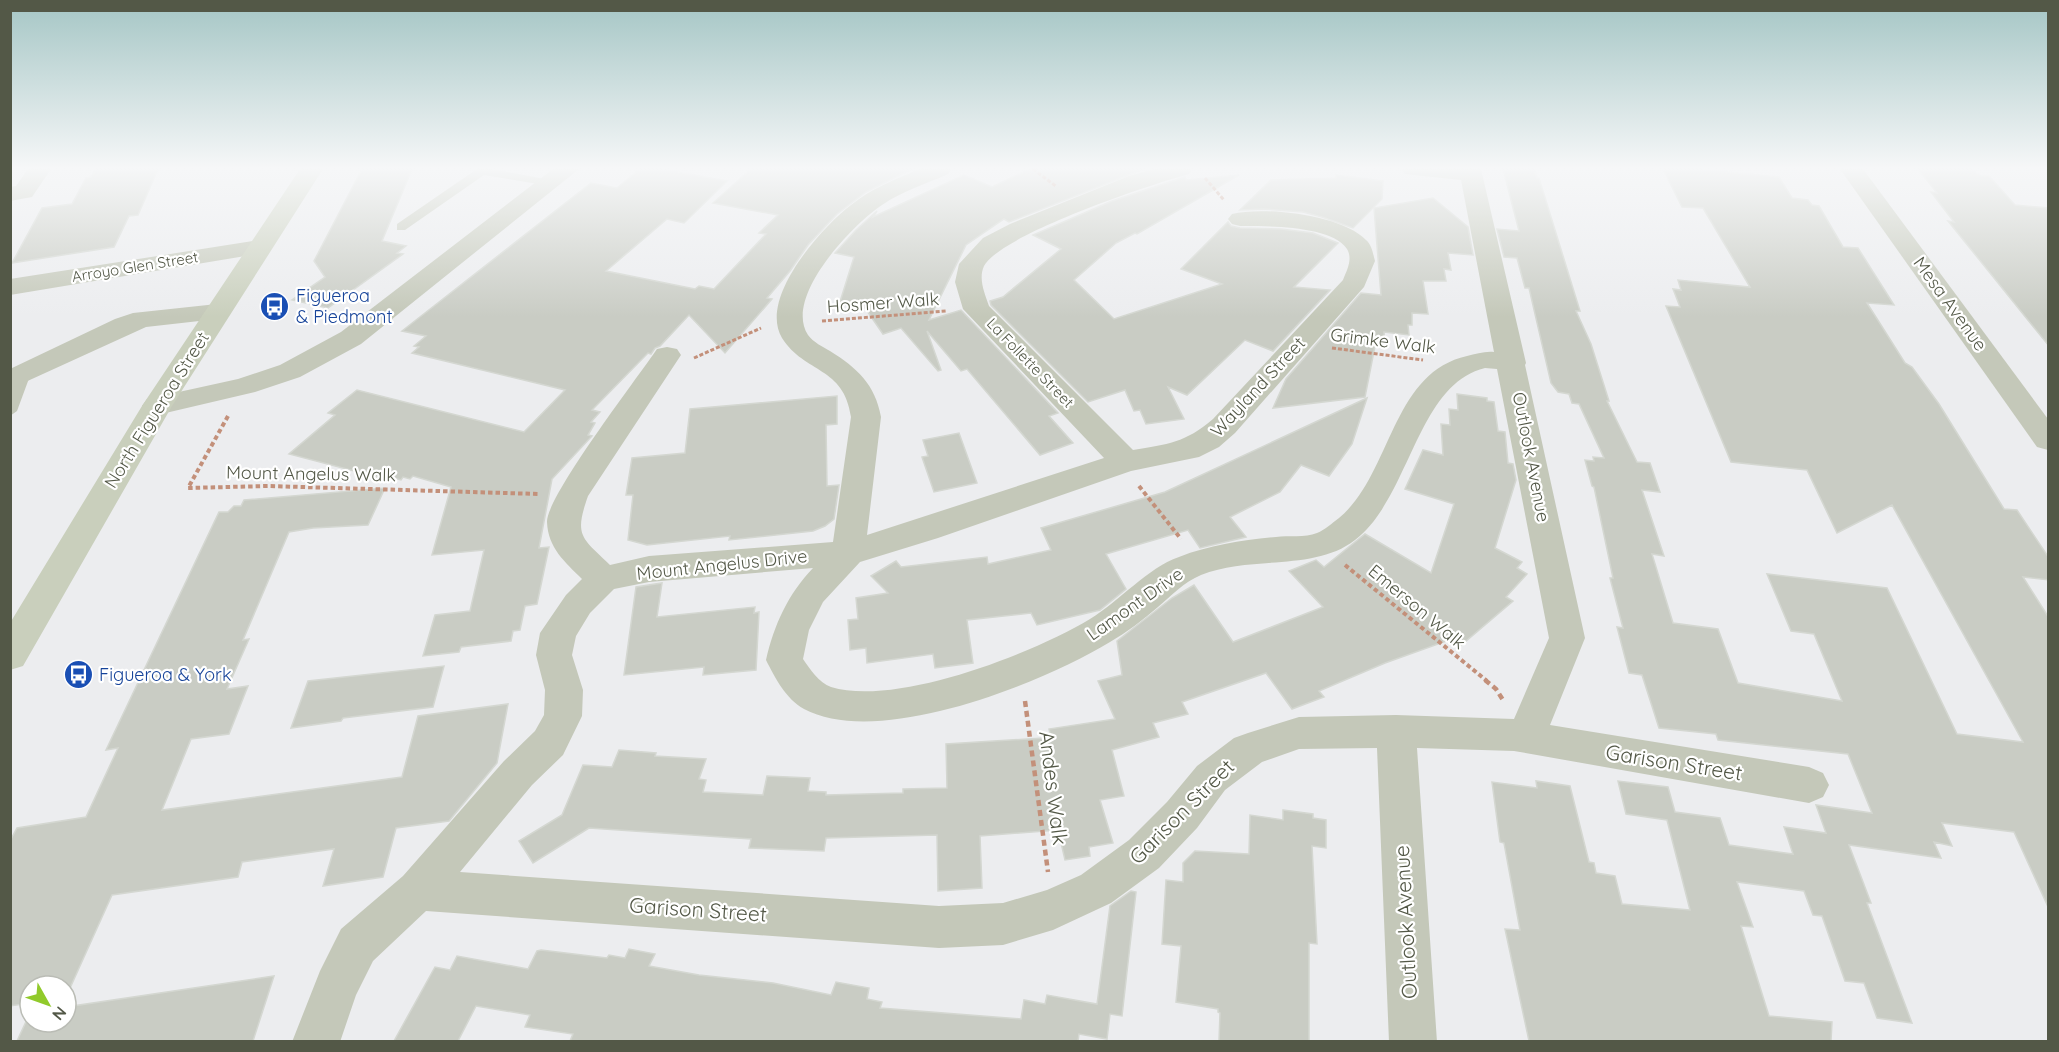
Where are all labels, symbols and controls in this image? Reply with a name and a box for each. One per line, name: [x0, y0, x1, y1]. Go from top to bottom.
street label: Arroyo Glen Street: [70, 247, 199, 286]
street label: Mesa Avenue: [1908, 252, 1992, 355]
place label: Figueroa & Piedmont: [296, 284, 393, 328]
street label: Hosmer Walk: [826, 287, 940, 318]
bus stop icon: Figueroa & Piedmont: [259, 290, 291, 322]
street label: La Follette Street: [983, 314, 1078, 411]
street label: Grimke Walk: [1329, 323, 1437, 358]
street label: North Figueroa Street: [99, 327, 214, 492]
street label: Wayland Street: [1205, 332, 1310, 442]
street label: Outlook Avenue: [1508, 390, 1555, 524]
street label: Mount Angelus Walk: [226, 461, 396, 486]
street label: Mount Angelus Drive: [635, 544, 808, 585]
street label: Emerson Walk: [1364, 559, 1471, 654]
street label: Lamont Drive: [1082, 562, 1187, 645]
bus stop icon: Figueroa & York: [62, 659, 94, 691]
place label: Figueroa & York: [99, 663, 232, 686]
street label: Andes Walk: [1034, 729, 1074, 846]
street label: Garison Street: [1604, 738, 1744, 786]
street label: Garison Street: [1123, 753, 1239, 869]
street label: Outlook Avenue: [1388, 845, 1422, 1000]
street label: Garison Street: [628, 891, 768, 927]
north arrow: [18, 974, 78, 1034]
text: N: [48, 1003, 71, 1025]

